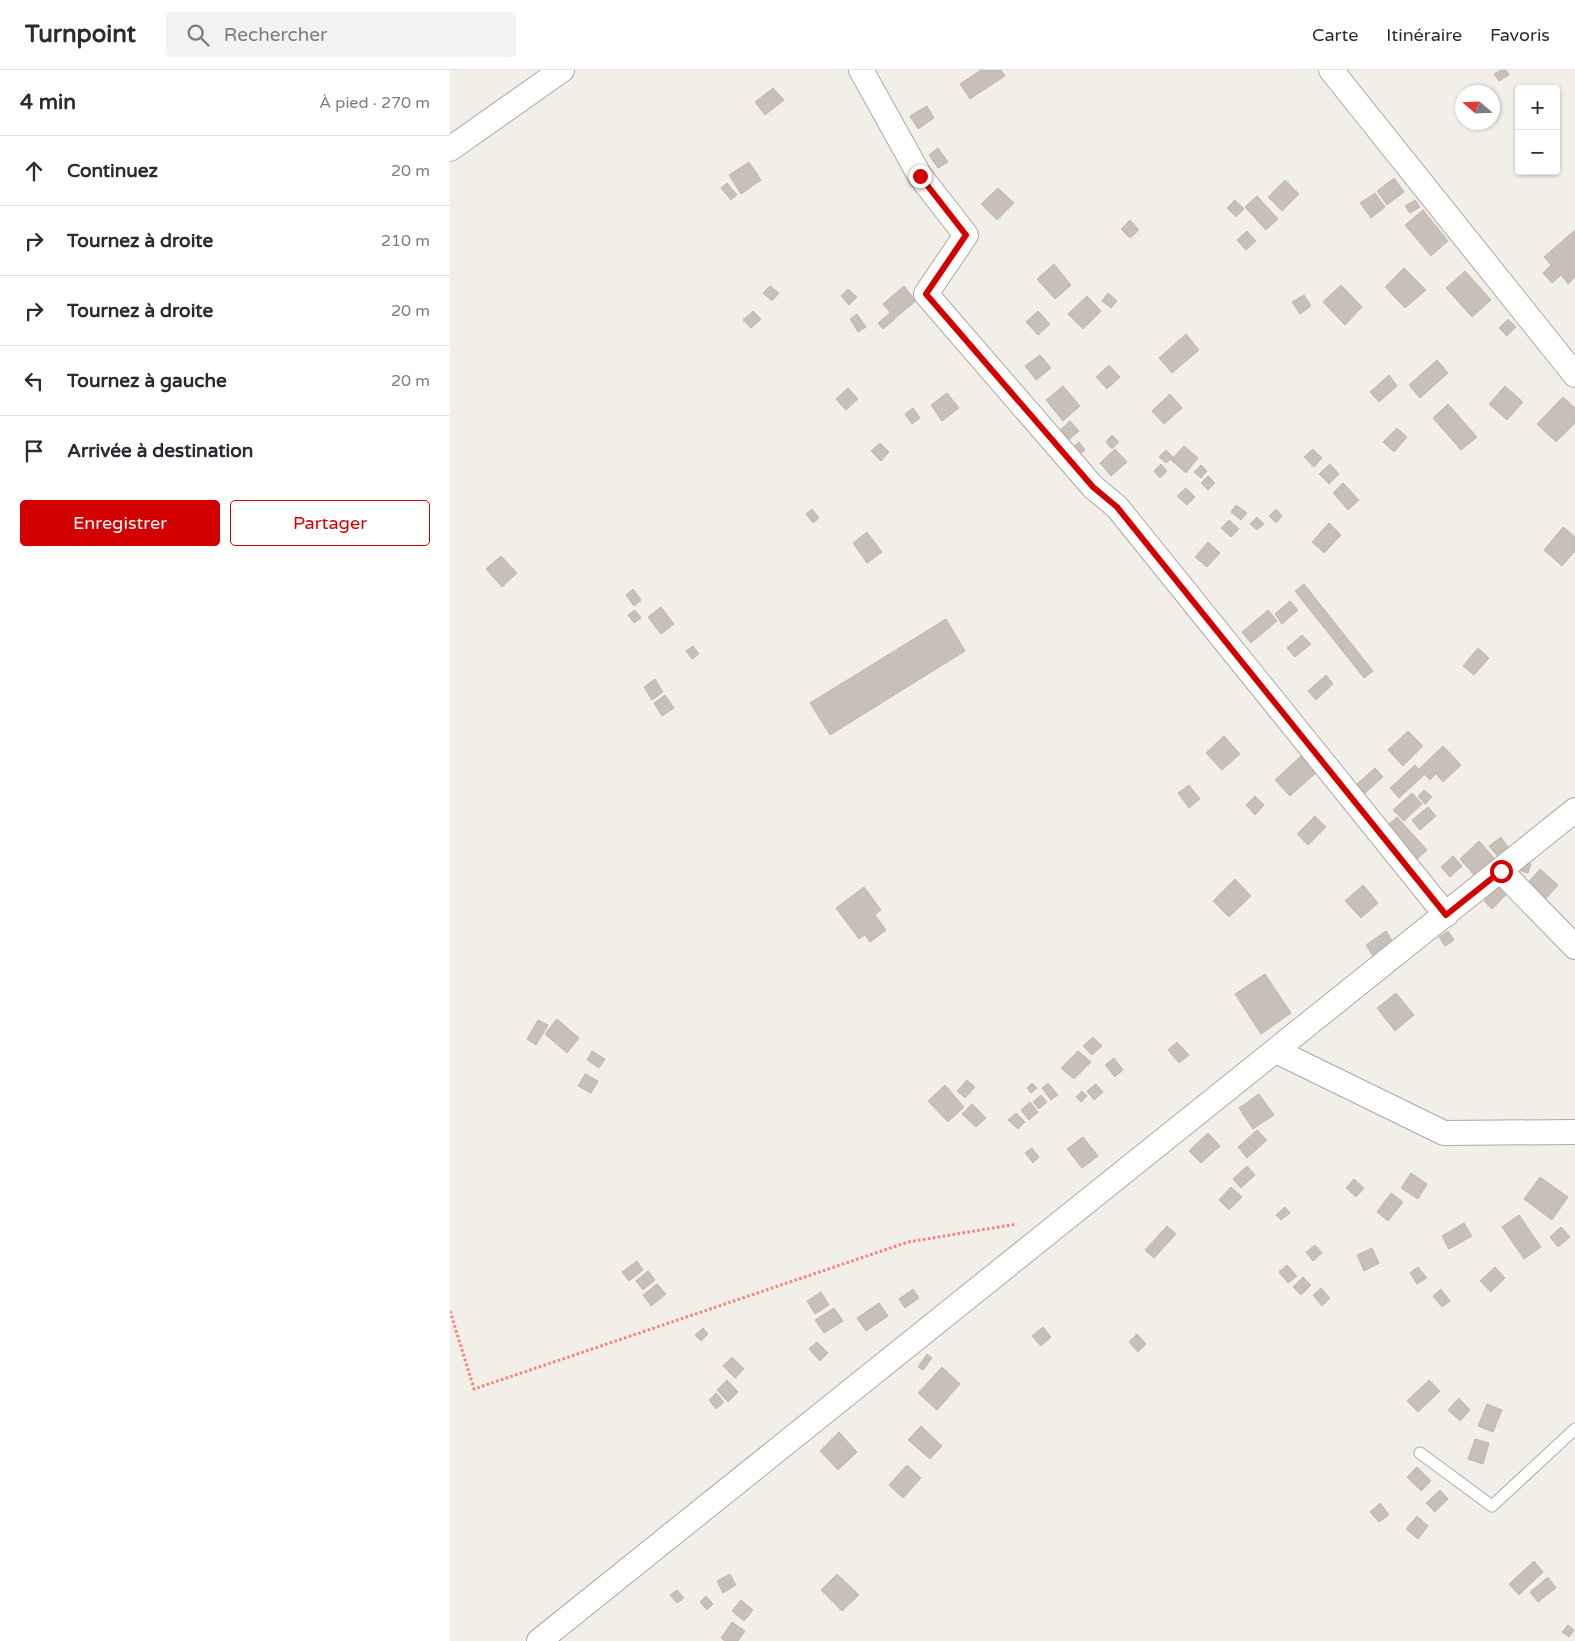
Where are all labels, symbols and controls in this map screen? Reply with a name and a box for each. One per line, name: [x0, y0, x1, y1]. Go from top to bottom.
search box: [166, 12, 516, 57]
text: Turnpoint: [25, 20, 136, 49]
icon: search: [184, 21, 212, 49]
text: Rechercher: [224, 24, 327, 46]
text: Carte: [1312, 24, 1358, 46]
text: Itinéraire: [1386, 24, 1462, 46]
text: Favoris: [1490, 24, 1550, 46]
north arrow: [1455, 85, 1500, 130]
map controls: [1515, 85, 1560, 175]
button: +: [1515, 85, 1560, 130]
text: 4 min: [20, 90, 76, 115]
text: À pied · 270 m: [319, 93, 430, 113]
button: −: [1515, 130, 1560, 175]
icon: ahead: [20, 157, 48, 185]
text: Continuez: [67, 160, 158, 182]
text: 20 m: [391, 161, 430, 181]
route end: [909, 165, 932, 188]
icon: right: [20, 227, 48, 255]
text: Tournez à droite: [67, 230, 213, 252]
text: 210 m: [381, 231, 430, 251]
icon: right: [20, 297, 48, 325]
text: Tournez à droite: [67, 300, 213, 322]
text: 20 m: [391, 301, 430, 321]
icon: left: [20, 367, 48, 395]
text: Tournez à gauche: [67, 370, 227, 392]
text: 20 m: [391, 371, 430, 391]
icon: arrive: [20, 437, 48, 465]
text: Arrivée à destination: [67, 440, 253, 462]
button: Enregistrer: [20, 500, 220, 546]
button: Partager: [230, 500, 430, 546]
route start: [1490, 860, 1513, 883]

